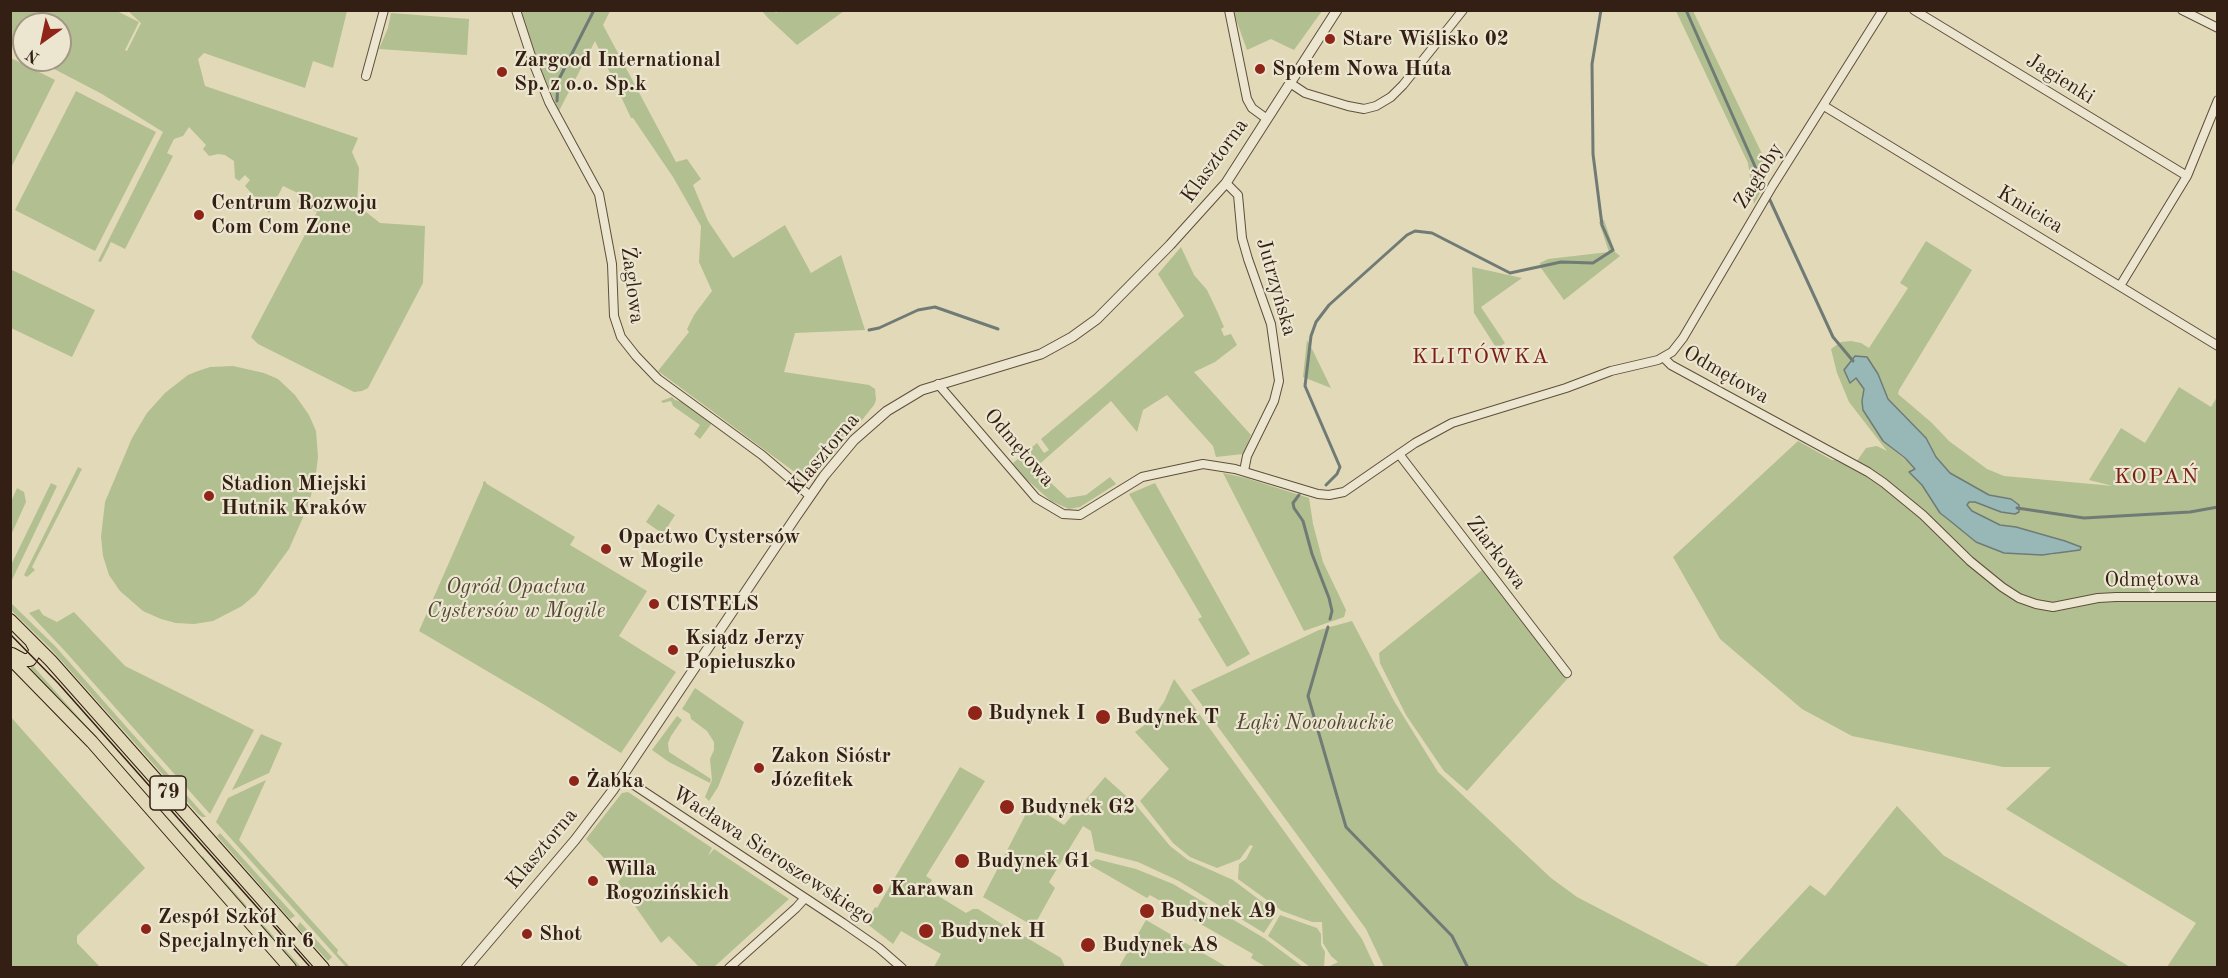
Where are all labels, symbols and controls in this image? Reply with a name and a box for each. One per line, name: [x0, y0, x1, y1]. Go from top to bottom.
north arrow: [12, 12, 72, 72]
place label: Stare Wiślisko 02: [1342, 26, 1509, 52]
marker: Stare Wiślisko 02: [1323, 32, 1337, 46]
text: N: [24, 45, 43, 65]
place label: Zargood International Sp. z o.o. Sp.k: [514, 47, 721, 97]
street label: Jagienki: [2021, 48, 2099, 110]
place label: Społem Nowa Huta: [1272, 56, 1452, 82]
marker: Społem Nowa Huta: [1253, 62, 1267, 76]
marker: Zargood International Sp. z o.o. Sp.k: [495, 65, 509, 79]
street label: Klasztorna: [1176, 114, 1254, 208]
street label: Zagłoby: [1729, 138, 1789, 214]
street label: Kmicica: [1992, 181, 2068, 239]
place label: Centrum Rozwoju Com Com Zone: [211, 190, 377, 240]
marker: Centrum Rozwoju Com Com Zone: [192, 208, 206, 222]
street label: Jutrzyńska: [1250, 235, 1302, 339]
street label: Żaglowa: [615, 245, 649, 325]
street label: Odmętowa: [1678, 340, 1774, 410]
district label: KLITÓWKA: [1412, 344, 1550, 370]
street label: Odmętowa: [978, 404, 1060, 492]
street label: Klasztorna: [783, 408, 865, 500]
district label: KOPAŃ: [2114, 464, 2200, 490]
place label: Stadion Miejski Hutnik Kraków: [221, 471, 367, 521]
marker: Stadion Miejski Hutnik Kraków: [202, 489, 216, 503]
street label: Ziarkowa: [1460, 511, 1532, 595]
place label: Opactwo Cystersów w Mogile: [618, 524, 800, 574]
marker: Opactwo Cystersów w Mogile: [599, 542, 613, 556]
street label: Odmętowa: [2104, 567, 2200, 593]
park label: Ogród Opactwa Cystersów w Mogile: [427, 574, 605, 624]
place label: CISTELS: [666, 591, 759, 617]
marker: CISTELS: [647, 597, 661, 611]
place label: Ksiądz Jerzy Popiełuszko: [685, 625, 805, 675]
marker: Ksiądz Jerzy Popiełuszko: [666, 643, 680, 657]
place label: Budynek I: [988, 700, 1085, 726]
marker: Budynek I: [966, 704, 984, 722]
place label: Budynek T: [1116, 704, 1219, 730]
marker: Budynek T: [1094, 708, 1112, 726]
park label: Łąki Nowohuckie: [1236, 710, 1394, 736]
place label: Zakon Sióstr Józefitek: [771, 743, 891, 793]
marker: Zakon Sióstr Józefitek: [752, 761, 766, 775]
place label: Żabka: [586, 768, 644, 794]
marker: Żabka: [567, 774, 581, 788]
road number: 79: [150, 776, 186, 810]
street label: Wacława Sieroszewskiego: [667, 781, 879, 931]
place label: Budynek G2: [1020, 794, 1135, 820]
marker: Budynek G2: [998, 798, 1016, 816]
street label: Klasztorna: [501, 803, 583, 895]
place label: Budynek G1: [976, 848, 1091, 874]
marker: Budynek G1: [953, 852, 971, 870]
place label: Willa Rogozińskich: [605, 856, 729, 906]
marker: Willa Rogozińskich: [586, 874, 600, 888]
place label: Karawan: [890, 876, 974, 902]
marker: Karawan: [871, 882, 885, 896]
place label: Budynek A9: [1160, 898, 1276, 924]
marker: Budynek A9: [1138, 902, 1156, 920]
place label: Zespół Szkół Specjalnych nr 6: [158, 904, 314, 954]
place label: Budynek H: [940, 918, 1045, 944]
place label: Shot: [539, 921, 582, 947]
marker: Zespół Szkół Specjalnych nr 6: [139, 922, 153, 936]
marker: Budynek H: [917, 922, 935, 940]
marker: Shot: [520, 927, 534, 941]
place label: Budynek A8: [1102, 932, 1218, 958]
marker: Budynek A8: [1079, 936, 1097, 954]

